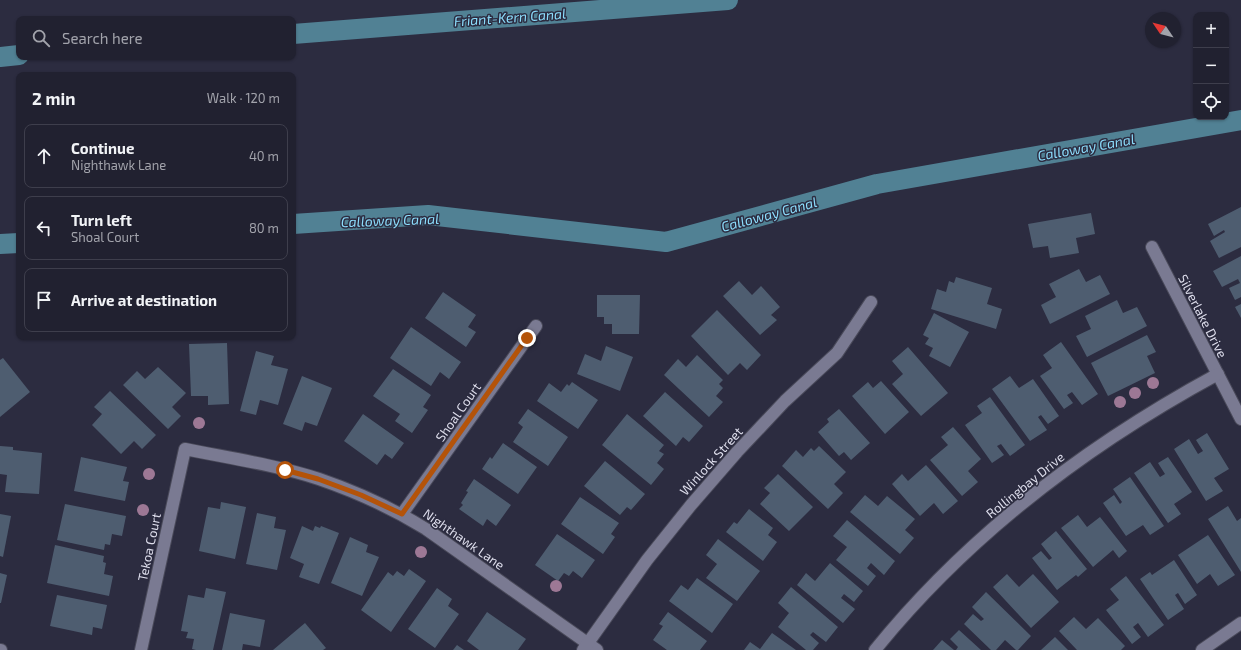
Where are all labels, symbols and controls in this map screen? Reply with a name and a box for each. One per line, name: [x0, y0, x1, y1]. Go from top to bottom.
water label: Friant-Kern Canal: [453, 5, 567, 29]
north arrow: [1145, 12, 1181, 48]
map controls: [1193, 12, 1229, 120]
button: +: [1193, 12, 1229, 48]
search box: [16, 16, 296, 60]
icon: search: [30, 27, 52, 49]
text: Search here: [62, 29, 143, 47]
button: −: [1193, 48, 1229, 84]
button: locate: [1193, 84, 1229, 120]
text: 2 min: [32, 88, 75, 108]
text: Walk · 120 m: [207, 90, 280, 106]
water label: Calloway Canal: [1036, 130, 1136, 164]
text: Continue: [71, 139, 134, 157]
icon: ahead: [33, 145, 55, 167]
text: 40 m: [249, 148, 279, 164]
text: Nighthawk Lane: [71, 157, 166, 173]
water label: Calloway Canal: [719, 193, 819, 235]
water label: Calloway Canal: [340, 210, 440, 230]
text: Turn left: [71, 211, 132, 229]
icon: left: [33, 217, 55, 239]
text: 80 m: [249, 220, 279, 236]
text: Shoal Court: [71, 229, 139, 245]
street label: Silverlake Drive: [1175, 272, 1231, 360]
icon: arrive: [33, 289, 55, 311]
text: Arrive at destination: [71, 291, 217, 309]
route end: [518, 329, 536, 347]
street label: Shoal Court: [432, 379, 484, 445]
street label: Winlock Street: [676, 424, 746, 498]
street label: Rollingbay Drive: [983, 449, 1067, 521]
route start: [276, 461, 294, 479]
street label: Nighthawk Lane: [420, 505, 508, 573]
street label: Tekoa Court: [134, 511, 164, 583]

